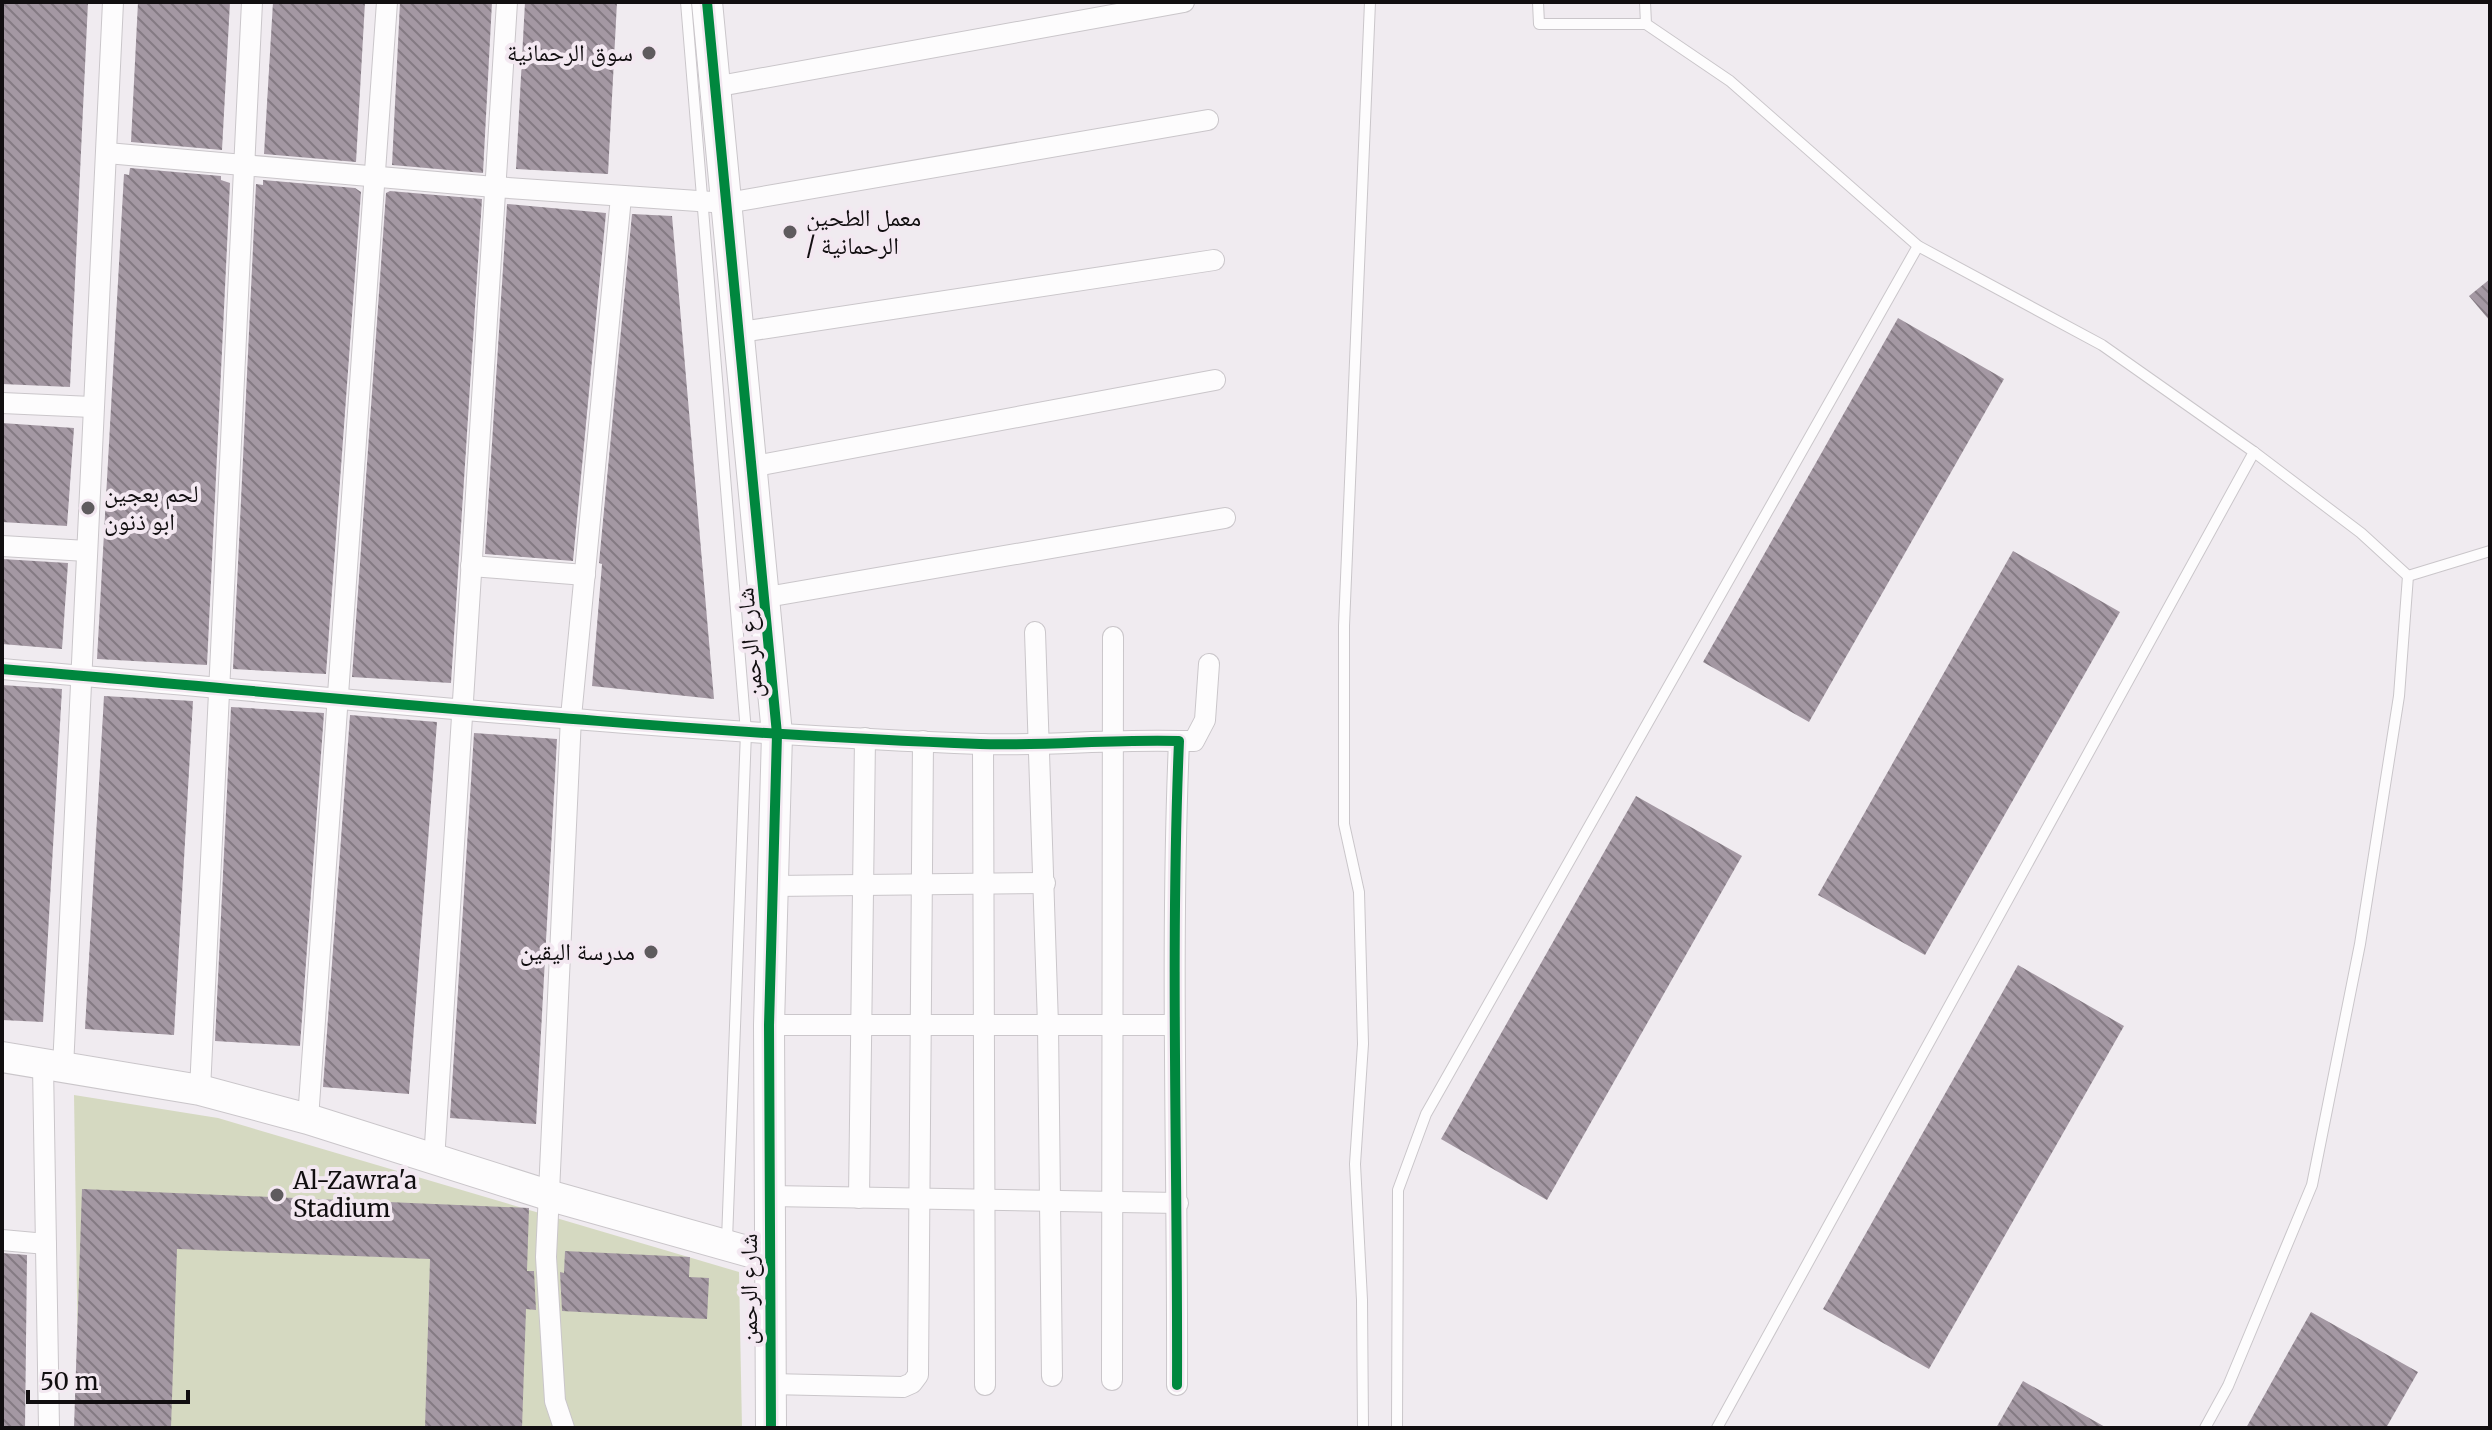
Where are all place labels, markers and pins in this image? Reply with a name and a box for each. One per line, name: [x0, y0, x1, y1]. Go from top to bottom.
place label: سوق الرحمانية: [507, 37, 633, 68]
marker: سوق الرحمانية: [640, 44, 658, 62]
place label: معمل الطحين / الرحمانية: [806, 202, 921, 261]
marker: معمل الطحين / الرحمانية: [781, 223, 799, 241]
place label: لحم بعجين ابو ذنون: [104, 478, 199, 537]
marker: لحم بعجين ابو ذنون: [79, 499, 97, 517]
place label: مدرسة اليقين: [520, 936, 635, 967]
marker: مدرسة اليقين: [642, 943, 660, 961]
place label: Al-Zawra'a Stadium: [292, 1165, 417, 1224]
marker: Al-Zawra'a Stadium: [268, 1186, 286, 1204]

